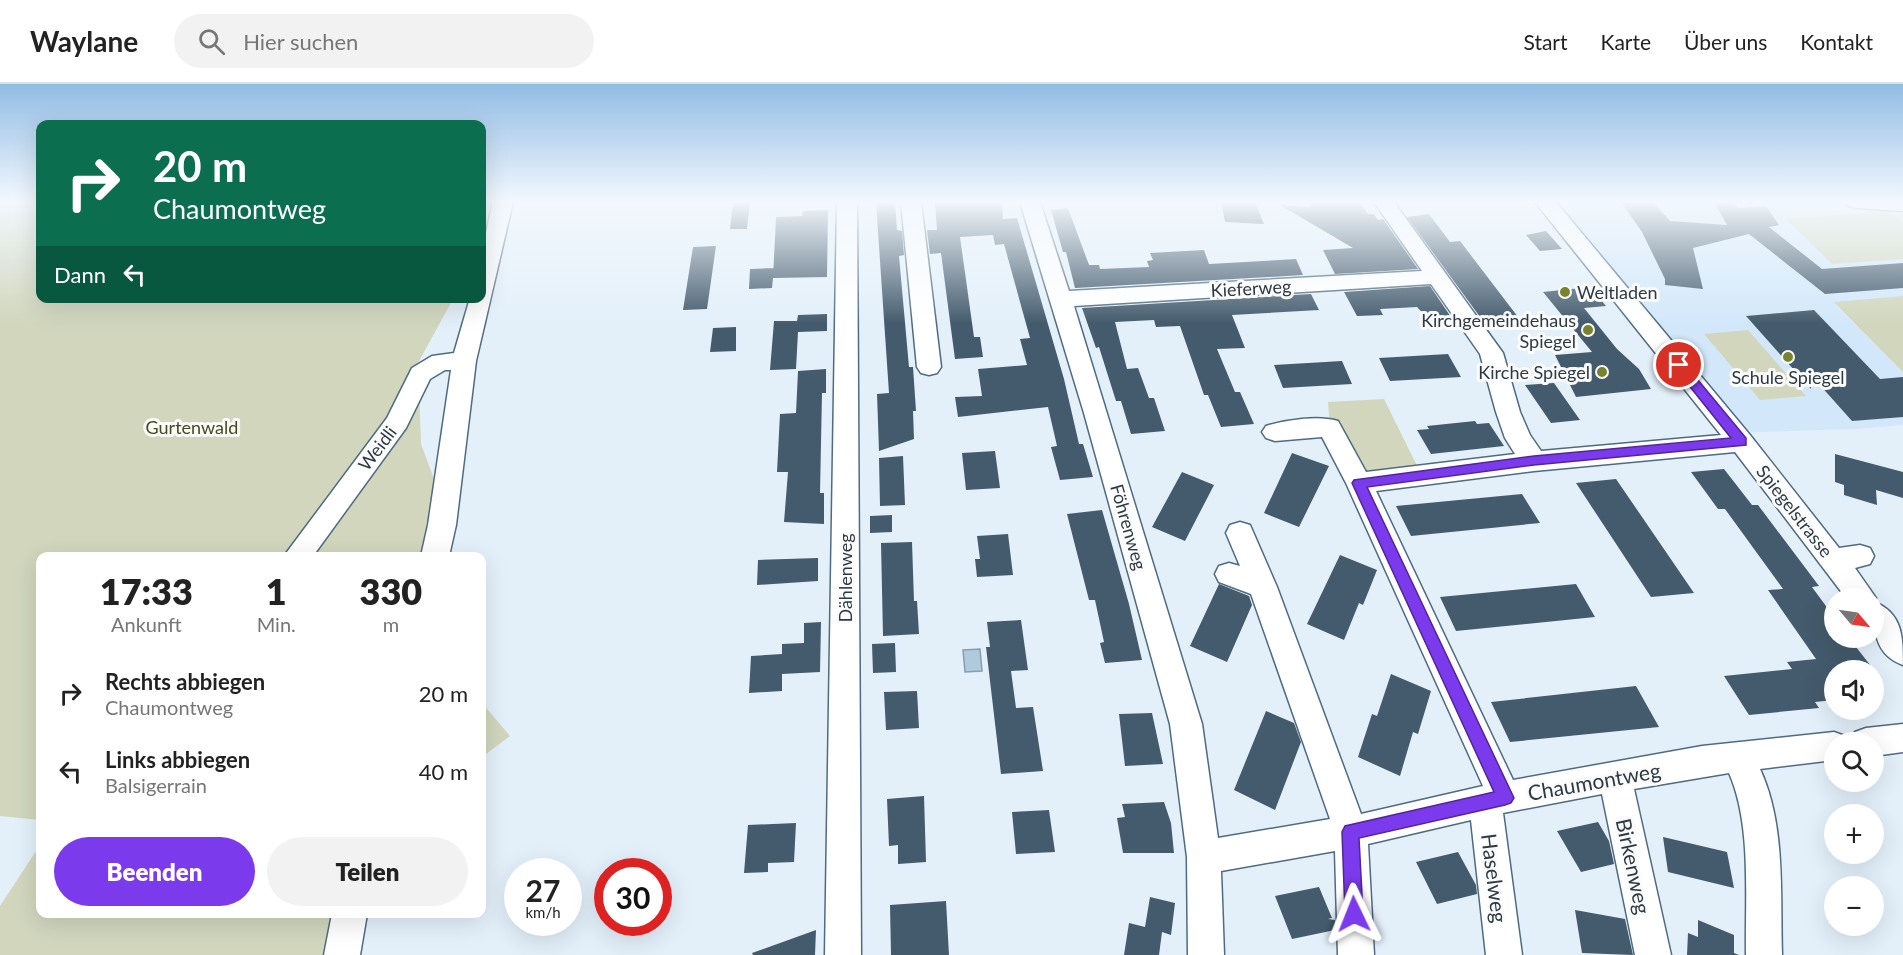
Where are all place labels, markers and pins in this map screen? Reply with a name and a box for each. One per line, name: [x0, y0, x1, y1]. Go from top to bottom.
place label: Weltladen: [1577, 281, 1658, 303]
marker: Weltladen: [1558, 285, 1572, 299]
place label: Kirchgemeindehaus Spiegel: [1421, 309, 1576, 352]
marker: Kirchgemeindehaus Spiegel: [1581, 323, 1595, 337]
pin: [1653, 339, 1704, 390]
marker: Schule Spiegel: [1781, 350, 1795, 364]
place label: Kirche Spiegel: [1478, 361, 1590, 383]
marker: Kirche Spiegel: [1595, 365, 1609, 379]
place label: Schule Spiegel: [1731, 366, 1845, 388]

